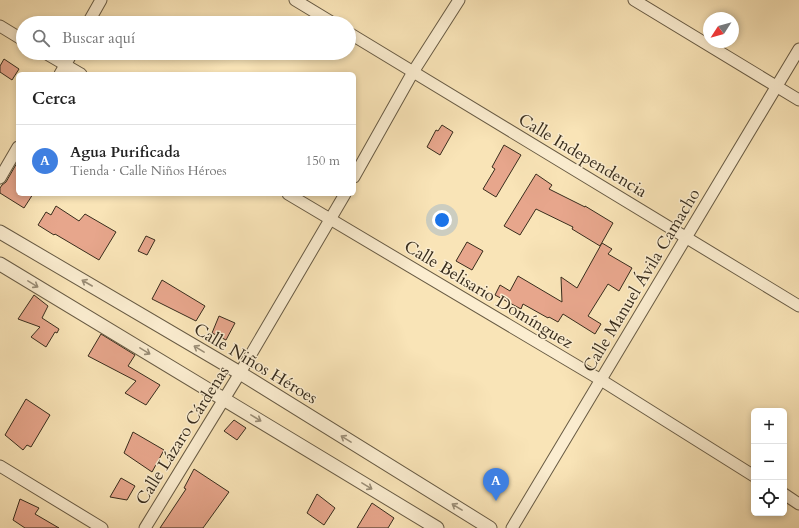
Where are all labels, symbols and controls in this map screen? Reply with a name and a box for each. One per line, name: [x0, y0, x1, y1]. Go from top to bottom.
north arrow: [703, 12, 739, 48]
search box: [16, 16, 356, 60]
icon: search: [30, 27, 52, 49]
text: Buscar aquí: [62, 28, 135, 48]
text: Cerca: [32, 87, 76, 110]
street label: Calle Independencia: [514, 108, 652, 203]
text: Agua Purificada: [70, 142, 180, 162]
text: A: [40, 152, 50, 170]
text: 150 m: [306, 152, 340, 170]
text: Tienda · Calle Niños Héroes: [70, 162, 227, 180]
street label: Calle Manuel Ávila Camacho: [577, 184, 705, 376]
your location: [432, 210, 452, 230]
street label: Calle Belisario Domínguez: [400, 235, 578, 354]
one-way arrow: [81, 279, 93, 287]
one-way arrow: [27, 280, 38, 288]
street label: Calle Niños Héroes: [190, 317, 322, 410]
one-way arrow: [193, 345, 205, 353]
one-way arrow: [139, 347, 150, 355]
street label: Calle Lázaro Cárdenas: [130, 361, 235, 509]
map controls: [751, 408, 787, 516]
button: +: [751, 408, 787, 444]
one-way arrow: [250, 415, 262, 423]
one-way arrow: [341, 435, 352, 443]
button: −: [751, 444, 787, 480]
pin: A: [483, 468, 509, 501]
button: locate: [751, 480, 787, 516]
one-way arrow: [361, 482, 373, 490]
one-way arrow: [451, 503, 463, 511]

